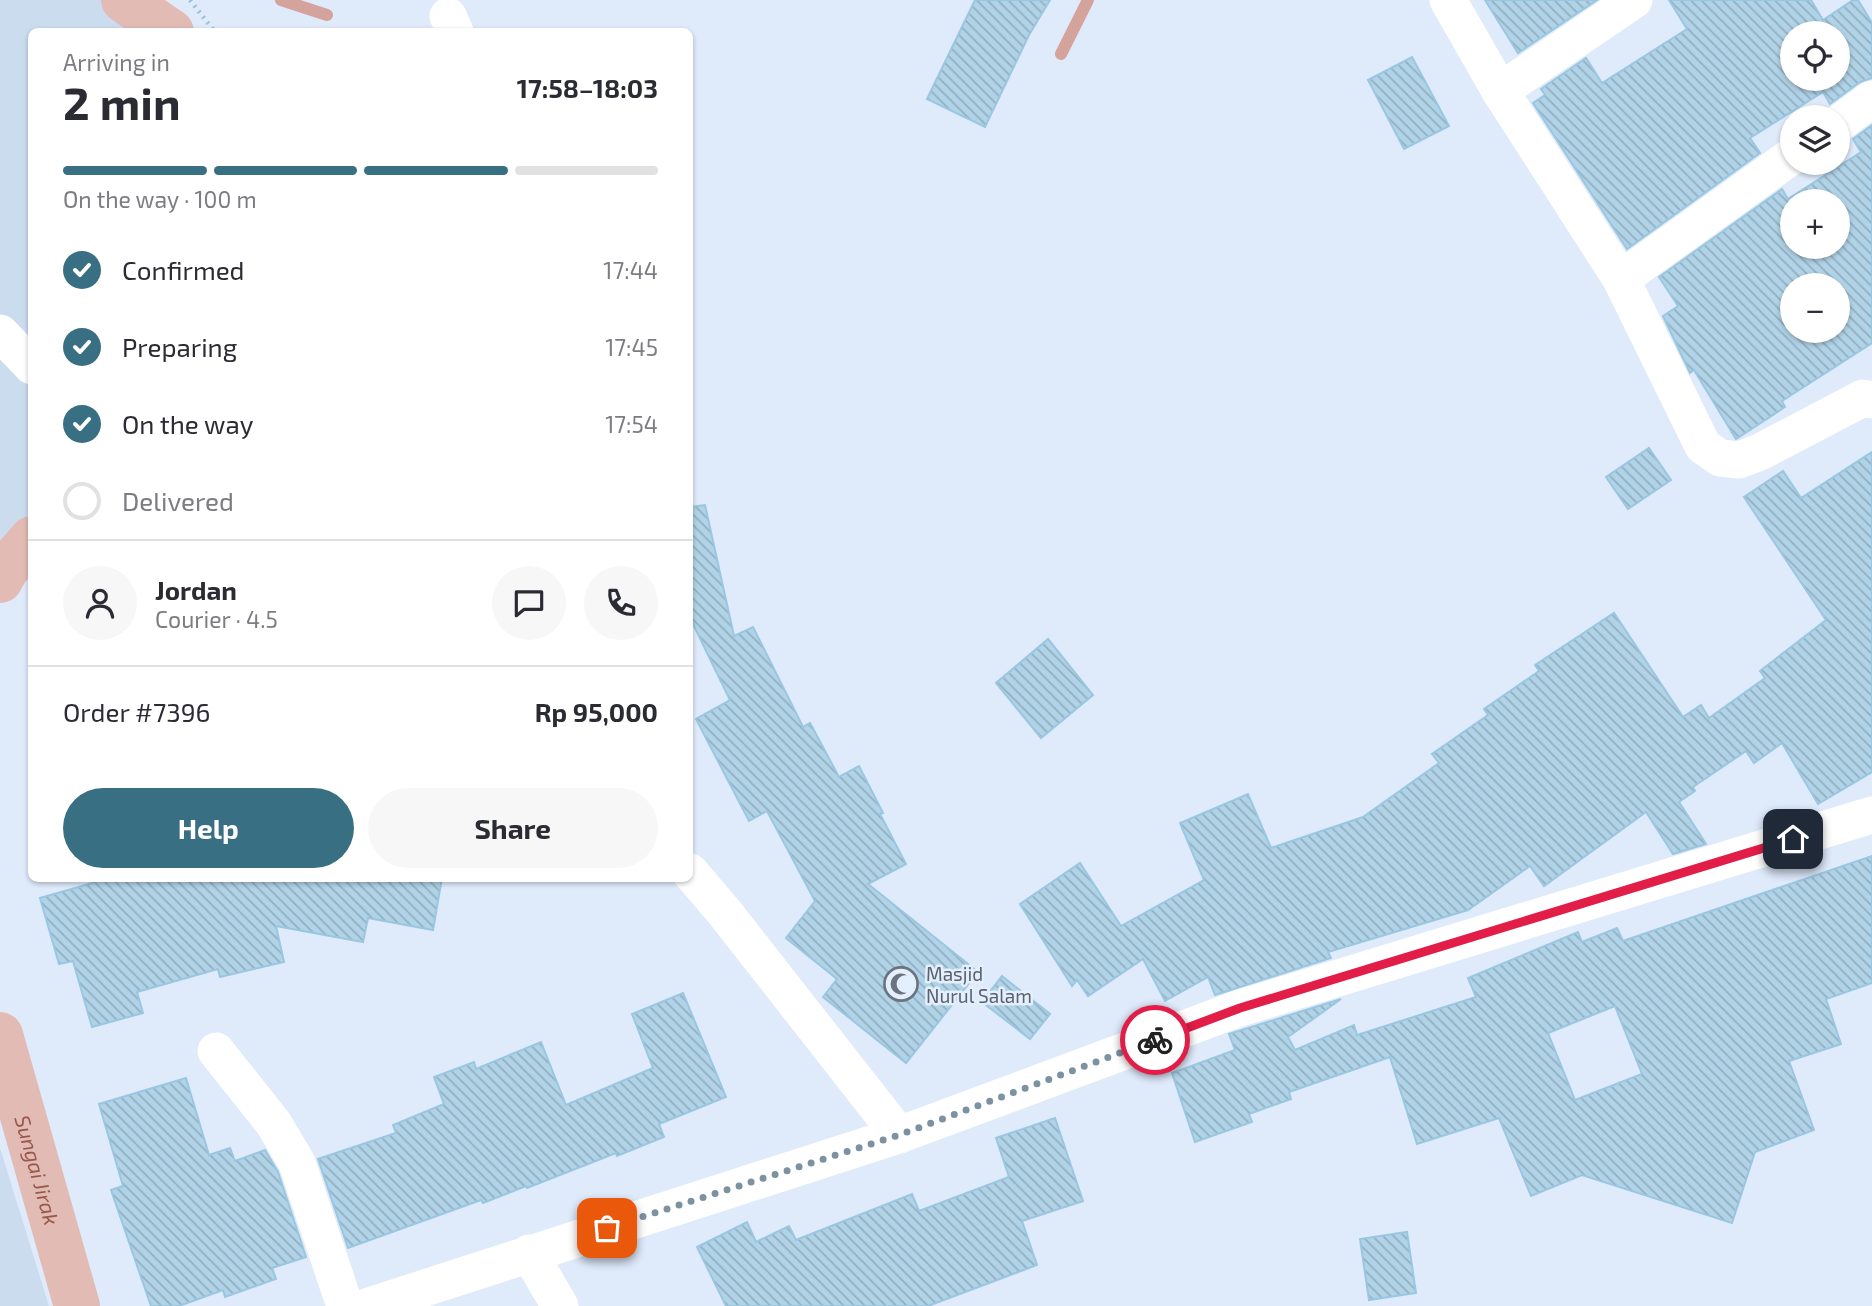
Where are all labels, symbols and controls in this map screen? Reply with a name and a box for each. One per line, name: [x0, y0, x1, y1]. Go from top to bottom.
map controls: [1780, 21, 1850, 343]
button: locate: [1780, 21, 1850, 91]
text: Arriving in: [63, 48, 170, 76]
text: 17:58–18:03: [517, 72, 658, 103]
text: 2 min: [63, 74, 181, 129]
button: layers: [1780, 105, 1850, 175]
text: On the way · 100 m: [63, 185, 257, 213]
button: +: [1780, 189, 1850, 259]
icon: check: [63, 251, 101, 289]
text: Confirmed: [122, 254, 245, 285]
text: 17:44: [603, 256, 658, 284]
button: −: [1780, 273, 1850, 343]
icon: check: [63, 328, 101, 366]
text: Preparing: [122, 331, 237, 362]
text: 17:45: [605, 333, 658, 361]
icon: check: [63, 405, 101, 443]
text: On the way: [122, 408, 253, 439]
text: 17:54: [605, 410, 658, 438]
text: Delivered: [122, 485, 234, 516]
button: person: [63, 566, 137, 640]
button: chat: [492, 566, 566, 640]
button: phone: [584, 566, 658, 640]
text: Jordan: [155, 574, 237, 605]
text: Courier · 4.5: [155, 605, 278, 633]
text: Order #7396: [63, 696, 210, 727]
text: Rp 95,000: [535, 696, 658, 727]
button: Help: [63, 788, 354, 868]
button: Share: [368, 788, 658, 868]
pin: [1763, 809, 1823, 869]
icon: home: [1774, 820, 1812, 858]
place label: Masjid Nurul Salam: [926, 962, 1032, 1007]
mosque icon: Masjid Nurul Salam: [882, 965, 920, 1003]
courier: [1120, 1005, 1190, 1075]
icon: bike: [1136, 1021, 1174, 1059]
water label: Sungai Jirak: [11, 1112, 66, 1227]
pin: [577, 1198, 637, 1258]
icon: bag: [588, 1209, 626, 1247]

